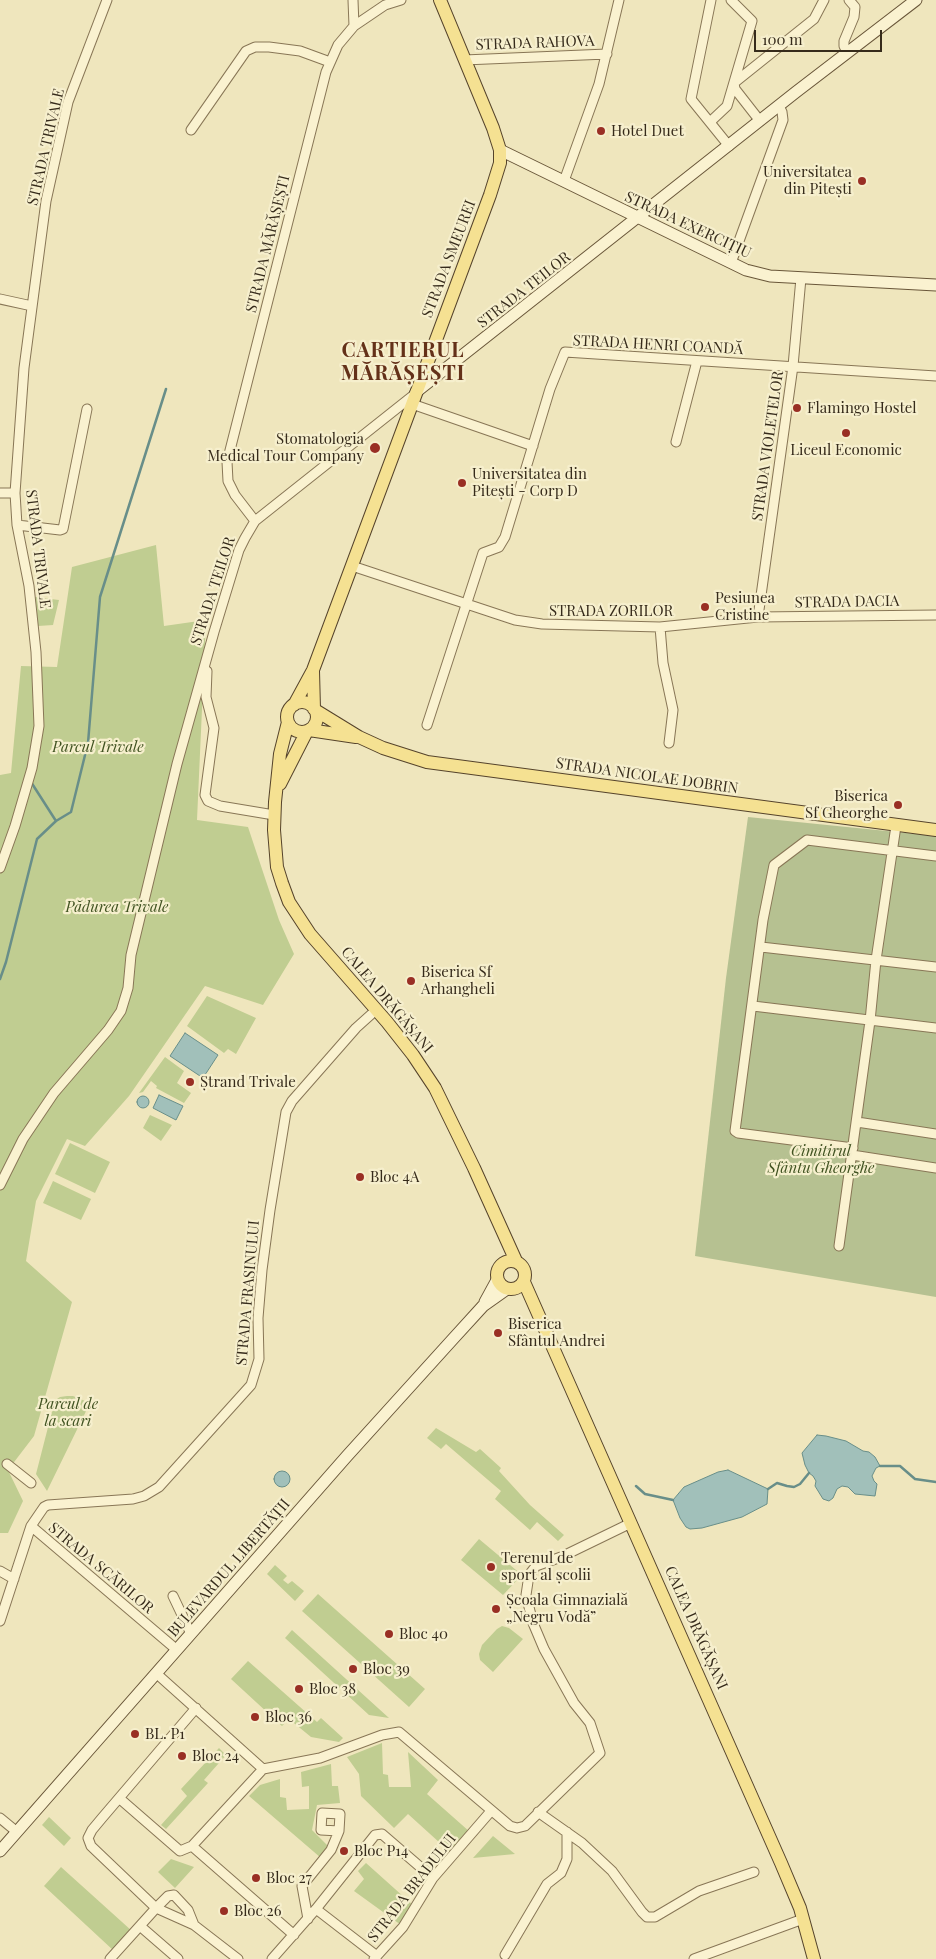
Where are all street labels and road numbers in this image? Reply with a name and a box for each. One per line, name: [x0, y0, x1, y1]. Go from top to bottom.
street label: STRADA RAHOVA: [475, 32, 595, 54]
street label: STRADA TRIVALE: [24, 87, 68, 207]
street label: STRADA MĂRĂȘEȘTI: [242, 173, 294, 315]
street label: STRADA EXERCIȚIU: [622, 188, 754, 262]
street label: STRADA SMEUREI: [418, 198, 480, 320]
street label: STRADA TEILOR: [474, 248, 574, 332]
street label: STRADA HENRI COANDĂ: [572, 332, 744, 358]
street label: STRADA VIOLETELOR: [749, 370, 787, 522]
street label: STRADA TRIVALE: [22, 488, 54, 610]
street label: STRADA TEILOR: [187, 534, 239, 648]
street label: STRADA DACIA: [795, 592, 899, 612]
street label: STRADA ZORILOR: [549, 602, 673, 620]
street label: STRADA NICOLAE DOBRIN: [555, 754, 739, 798]
street label: CALEA DRĂGĂȘANI: [337, 943, 437, 1057]
street label: STRADA FRASINULUI: [233, 1220, 263, 1366]
street label: BULEVARDUL LIBERTĂȚII: [164, 1495, 294, 1641]
street label: STRADA SCĂRILOR: [45, 1519, 157, 1617]
street label: CALEA DRĂGĂȘANI: [661, 1564, 731, 1692]
street label: STRADA BRADULUI: [364, 1830, 460, 1946]

